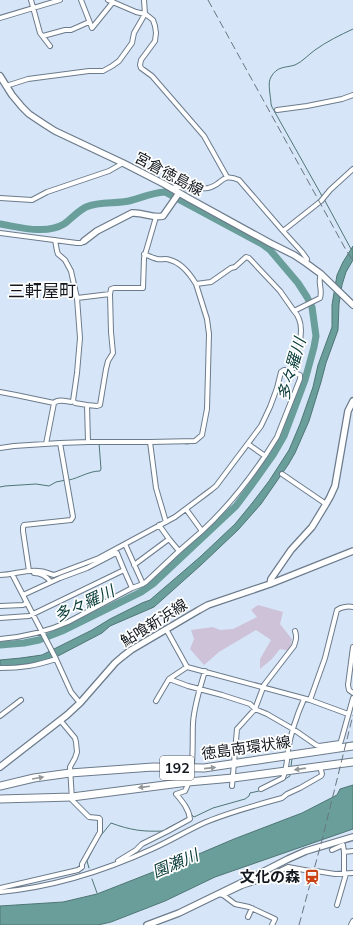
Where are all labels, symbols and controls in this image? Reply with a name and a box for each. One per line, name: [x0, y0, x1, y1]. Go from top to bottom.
street label: 宮倉徳島線: [132, 148, 207, 200]
district label: 三軒屋町: [8, 280, 76, 301]
water label: 多々羅川: [273, 334, 310, 403]
water label: 多々羅川: [51, 580, 119, 626]
street label: 鮎喰新浜線: [117, 595, 191, 651]
street label: 徳島南環状線: [200, 732, 292, 763]
road number: 192: [160, 756, 194, 780]
one-way arrow: [203, 764, 216, 771]
one-way arrow: [294, 766, 307, 772]
one-way arrow: [32, 774, 44, 780]
one-way arrow: [138, 784, 150, 791]
water label: 園瀬川: [149, 844, 203, 882]
place label: 文化の森: [240, 867, 300, 886]
station icon: 文化の森: [303, 868, 321, 886]

